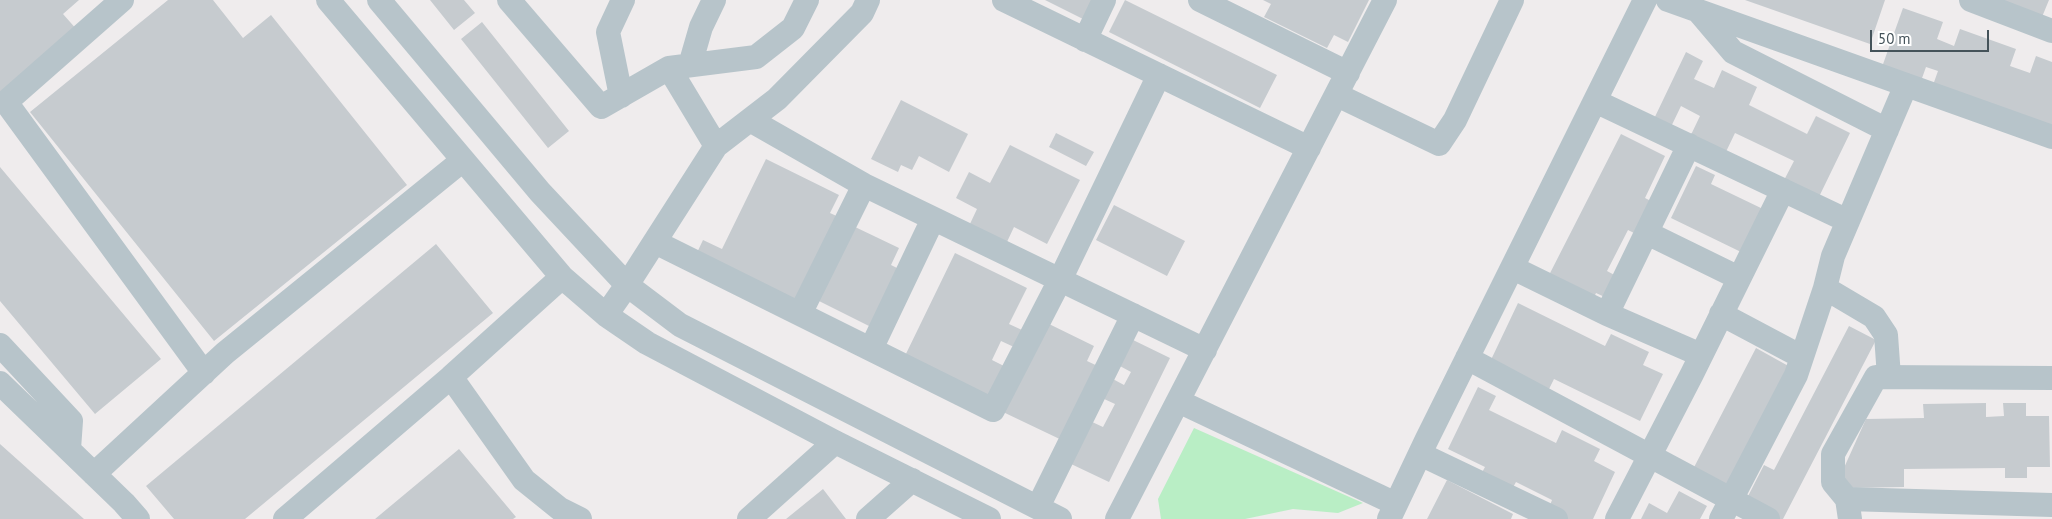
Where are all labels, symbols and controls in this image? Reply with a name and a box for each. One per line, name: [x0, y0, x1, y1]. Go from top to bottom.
scale bar: [1872, 20, 1991, 52]
text: 50 m: [1878, 29, 1911, 48]

